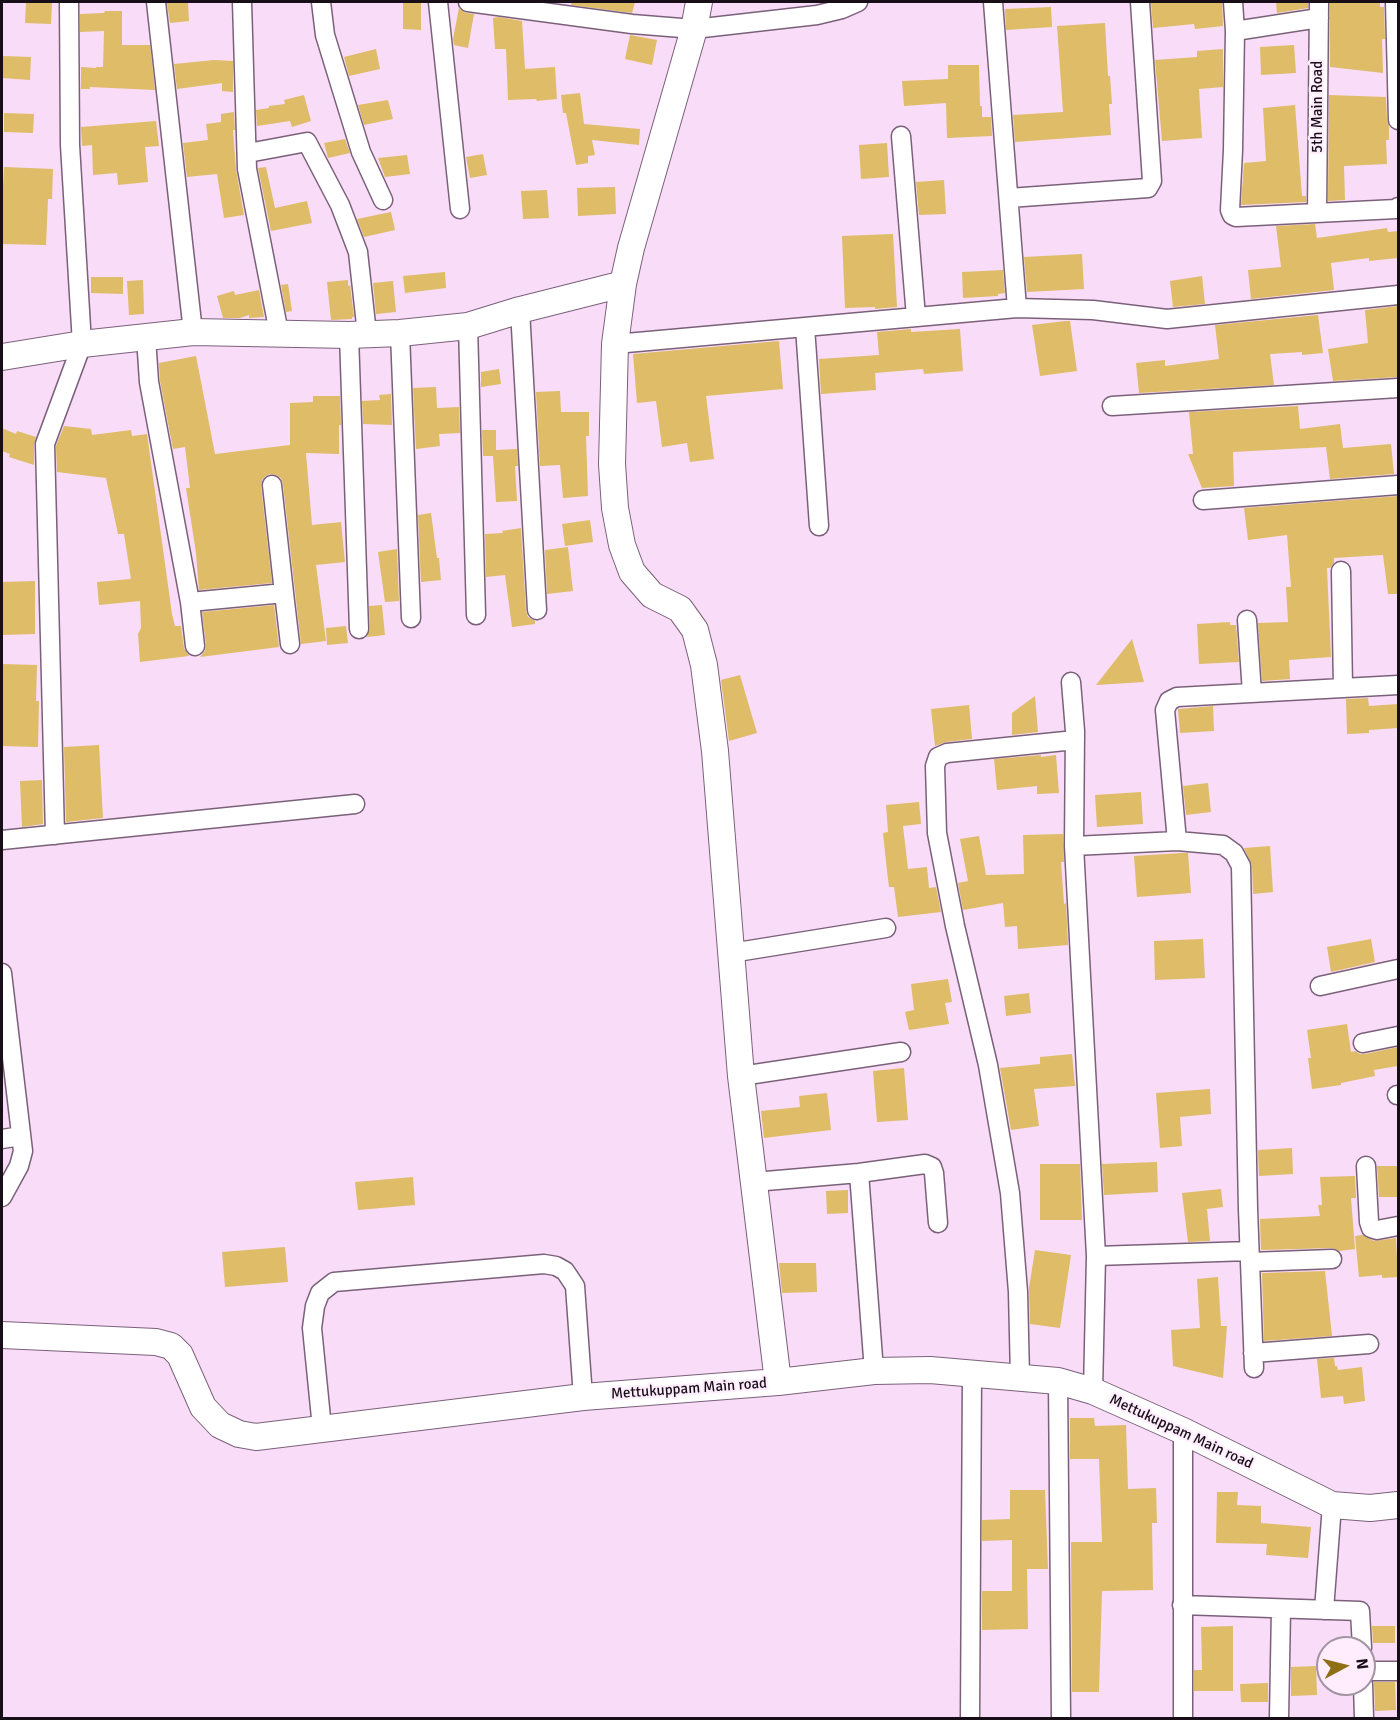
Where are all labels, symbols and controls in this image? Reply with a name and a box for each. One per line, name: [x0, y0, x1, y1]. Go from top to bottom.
street label: 5th Main Road: [1309, 61, 1327, 153]
street label: Mettukuppam Main road: [610, 1375, 768, 1403]
street label: Mettukuppam Main road: [1106, 1391, 1256, 1473]
north arrow: [1316, 1636, 1376, 1696]
text: N: [1351, 1657, 1372, 1671]

